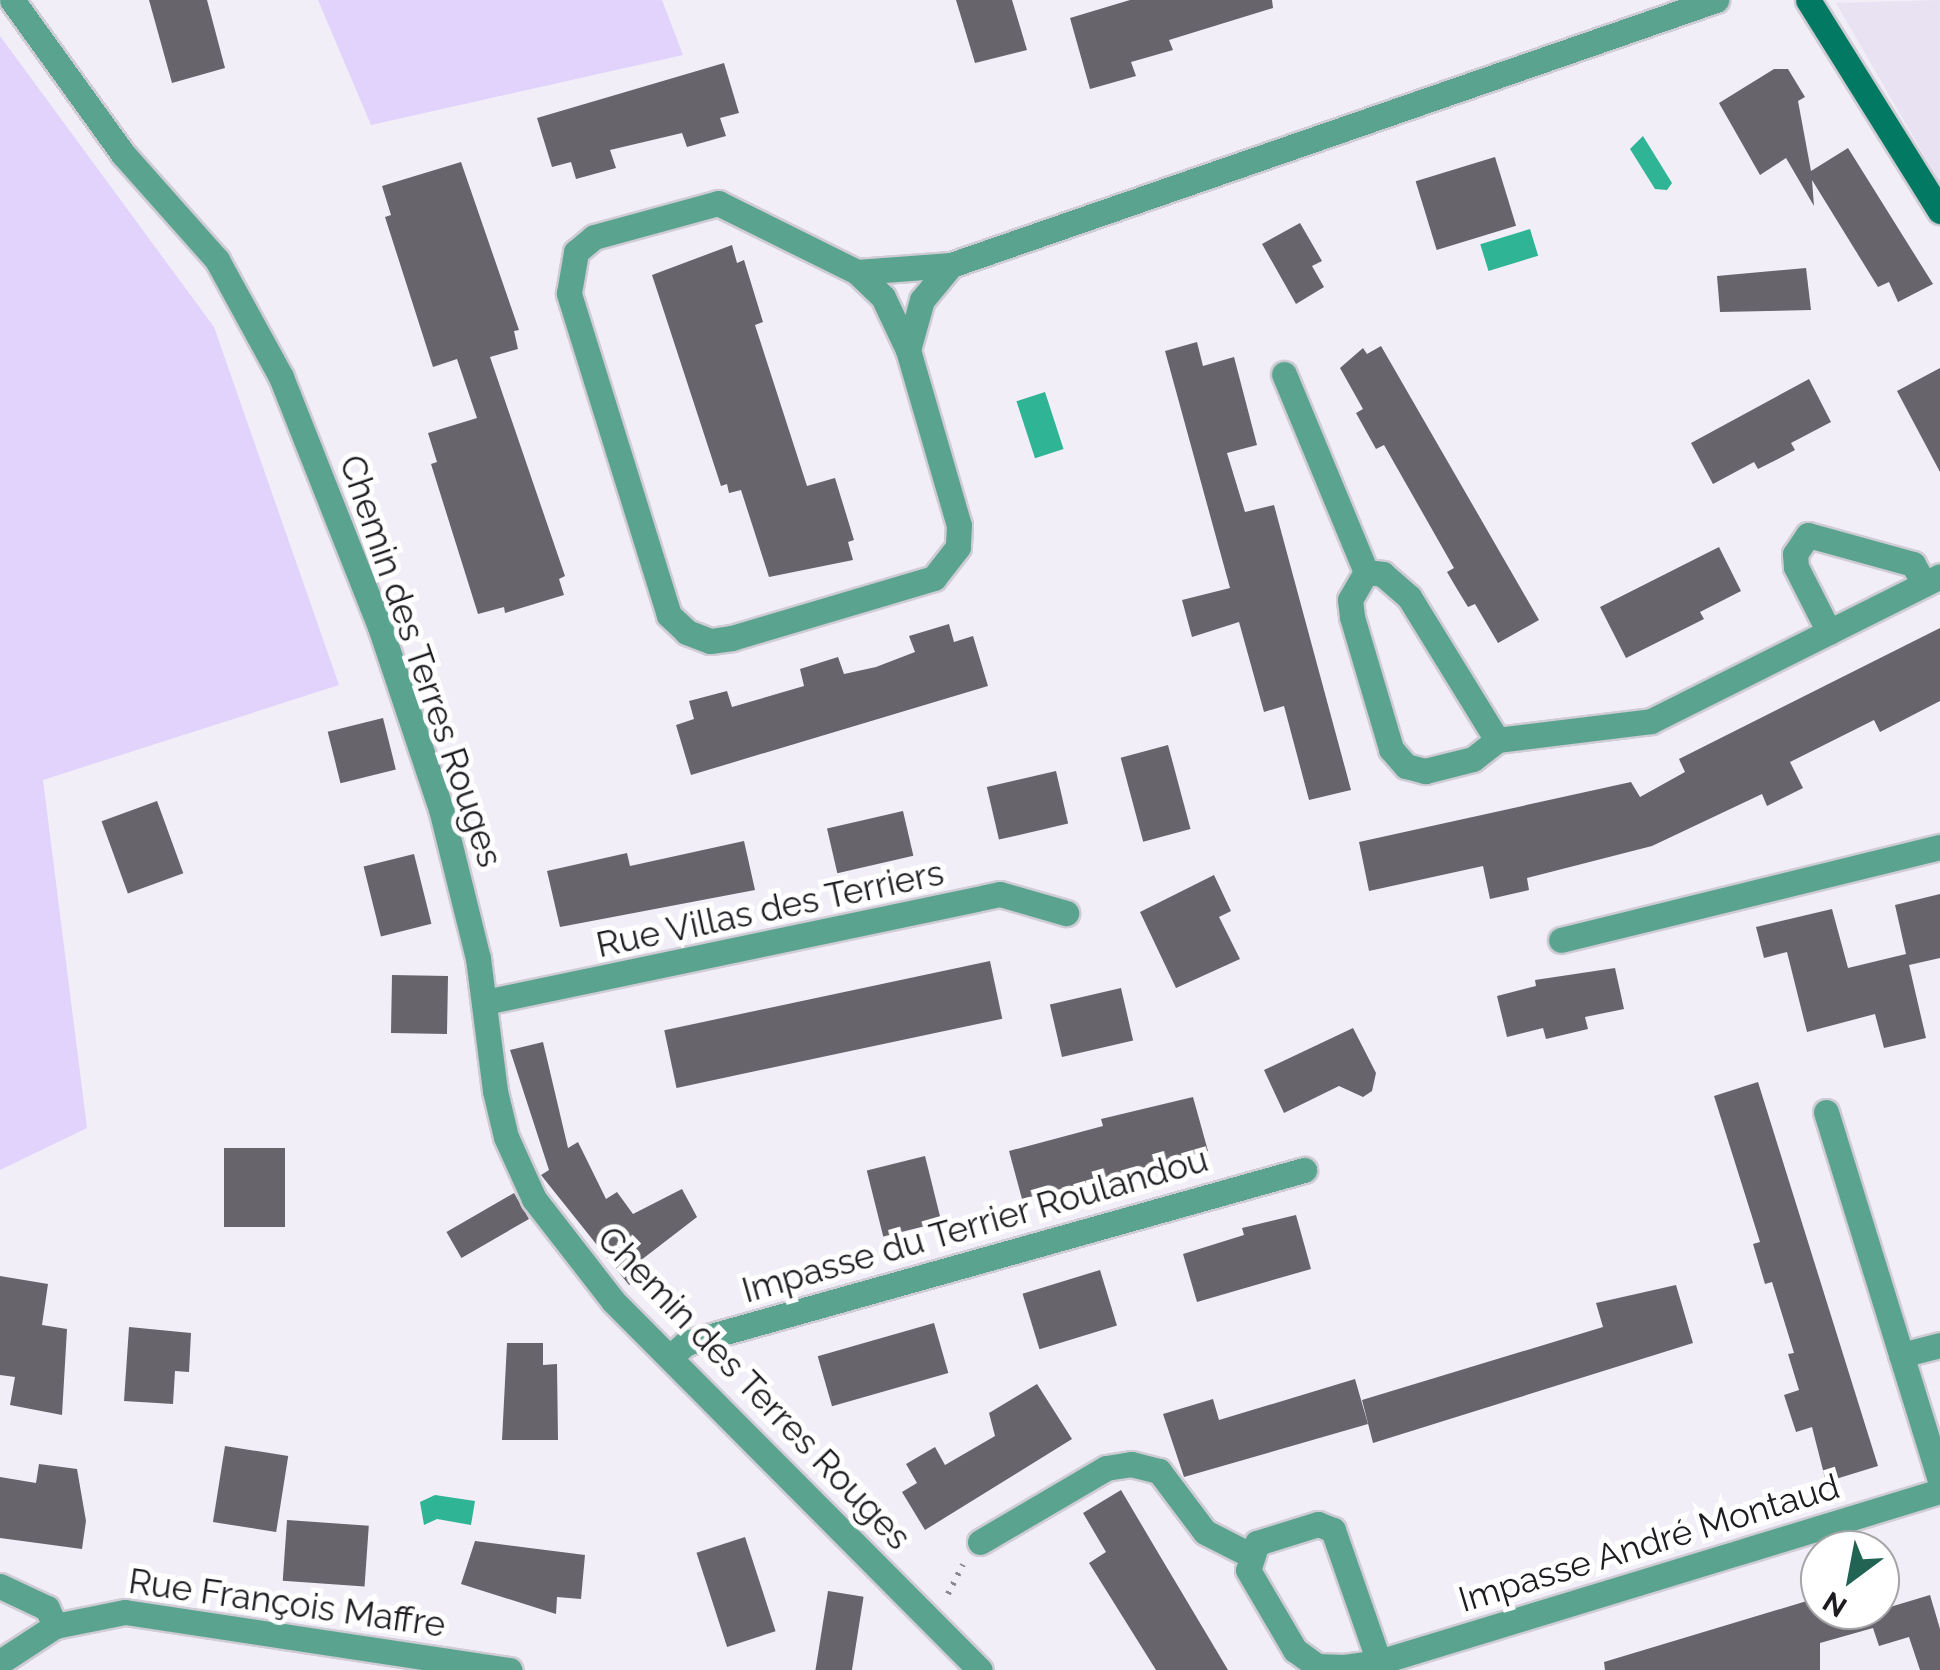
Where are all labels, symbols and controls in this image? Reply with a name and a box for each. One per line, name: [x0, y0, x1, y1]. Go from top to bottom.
street label: Chemin des Terres Rouges: [331, 449, 511, 873]
street label: Rue Villas des Terriers: [591, 851, 949, 967]
street label: Impasse du Terrier Roulandou: [736, 1138, 1214, 1312]
street label: Chemin des Terres Rouges: [588, 1217, 920, 1559]
street label: Impasse André Montaud: [1453, 1465, 1845, 1621]
north arrow: [1800, 1530, 1900, 1630]
street label: Rue François Maffre: [126, 1560, 448, 1646]
text: N: [1817, 1585, 1853, 1624]

